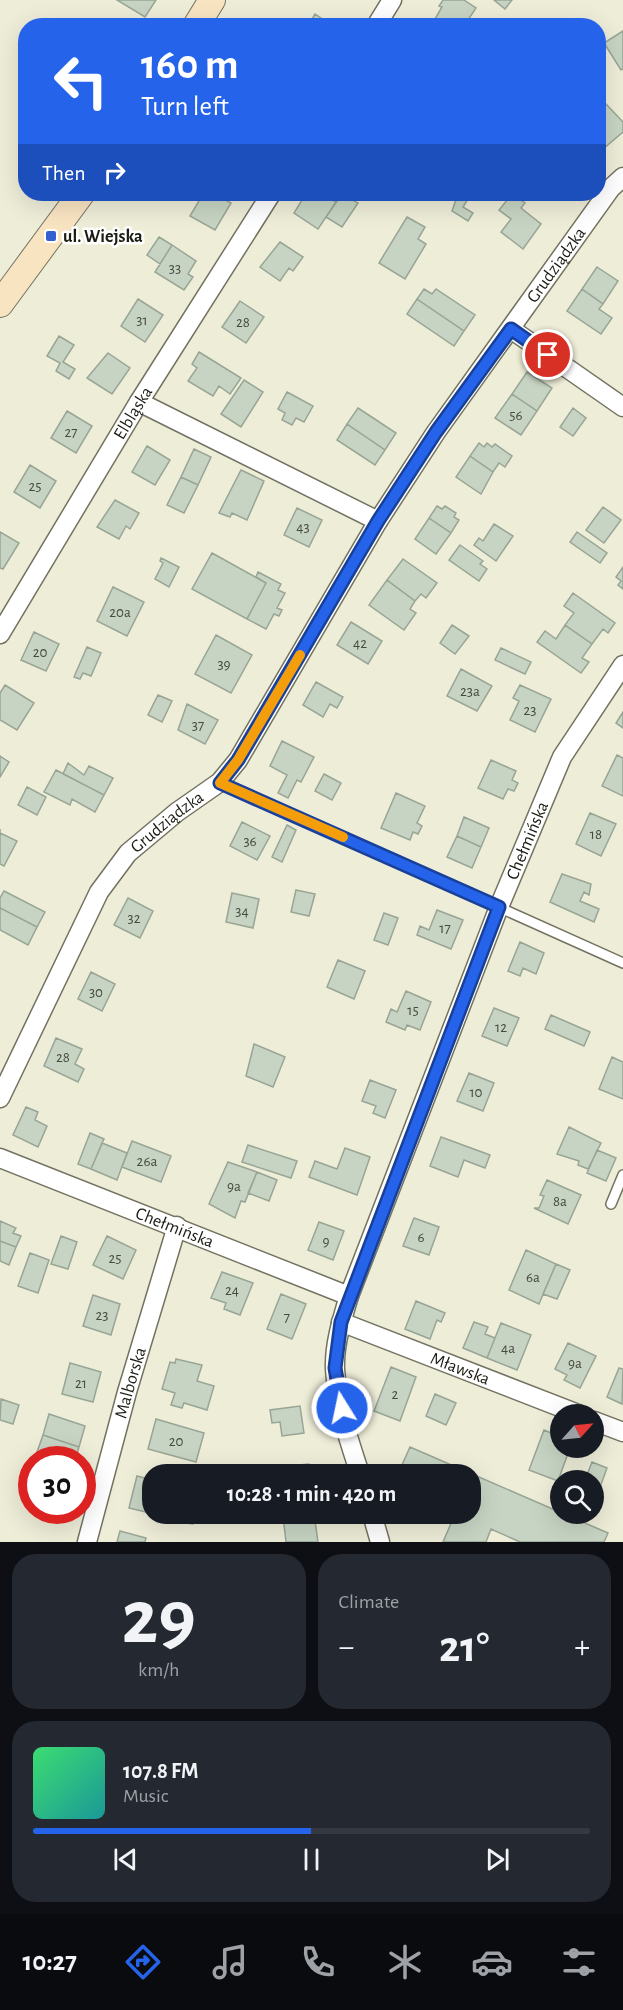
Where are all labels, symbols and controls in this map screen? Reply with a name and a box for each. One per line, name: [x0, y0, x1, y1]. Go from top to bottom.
icon: left: [42, 42, 120, 120]
text: 160 m: [141, 44, 239, 86]
text: Turn left: [141, 93, 229, 120]
icon: right: [98, 156, 131, 189]
text: Then: [42, 162, 86, 184]
street label: Grudziądzka: [524, 224, 590, 306]
place label: ul. Wiejska: [63, 228, 143, 246]
marker: ul. Wiejska: [44, 229, 58, 243]
house number: 33: [169, 261, 181, 276]
house number: 31: [136, 313, 148, 328]
house number: 28: [236, 315, 250, 330]
pin: [522, 329, 573, 380]
icon: arrive: [531, 338, 564, 371]
street label: Elbląska: [111, 384, 156, 443]
house number: 56: [509, 408, 523, 423]
house number: 27: [64, 425, 78, 440]
house number: 25: [28, 479, 42, 494]
house number: 43: [296, 520, 310, 535]
house number: 20a: [109, 605, 131, 620]
house number: 42: [353, 636, 367, 651]
house number: 20: [33, 645, 47, 660]
house number: 39: [217, 657, 231, 672]
house number: 23a: [460, 684, 480, 699]
house number: 23: [523, 703, 537, 718]
house number: 37: [192, 718, 204, 733]
street label: Grudziądzka: [127, 788, 207, 857]
street label: Chełmińska: [504, 799, 552, 882]
house number: 18: [590, 827, 602, 842]
house number: 36: [243, 834, 257, 849]
house number: 34: [235, 904, 249, 919]
house number: 32: [127, 911, 141, 926]
house number: 17: [439, 921, 451, 936]
house number: 30: [89, 985, 103, 1000]
house number: 15: [407, 1003, 419, 1018]
house number: 12: [495, 1020, 507, 1035]
house number: 28: [56, 1050, 70, 1065]
house number: 10: [469, 1085, 483, 1100]
house number: 26a: [137, 1154, 157, 1169]
house number: 9a: [227, 1179, 241, 1194]
house number: 8a: [553, 1194, 567, 1209]
street label: Chełmińska: [133, 1204, 216, 1252]
house number: 6: [417, 1230, 425, 1245]
house number: 9: [322, 1234, 330, 1249]
house number: 25: [108, 1251, 122, 1266]
house number: 6a: [526, 1270, 540, 1285]
house number: 24: [225, 1283, 239, 1298]
house number: 23: [95, 1308, 109, 1323]
house number: 7: [284, 1310, 290, 1325]
house number: 4a: [501, 1341, 515, 1356]
street label: Malborska: [112, 1345, 150, 1421]
street label: Mławska: [428, 1350, 492, 1389]
house number: 9a: [568, 1356, 582, 1371]
house number: 21: [75, 1376, 87, 1391]
position arrow: [310, 1376, 374, 1440]
house number: 2: [392, 1387, 399, 1402]
north arrow: [550, 1404, 604, 1458]
map controls: [550, 1404, 604, 1524]
house number: 20: [169, 1434, 183, 1449]
speed limit sign: 30: [18, 1446, 96, 1524]
button: search: [550, 1470, 604, 1524]
text: 10:28 · 1 min · 420 m: [227, 1483, 396, 1505]
text: 29: [122, 1580, 196, 1658]
text: Climate: [339, 1592, 399, 1612]
text: 21°: [439, 1625, 490, 1670]
text: −: [339, 1631, 354, 1664]
text: +: [574, 1631, 590, 1664]
text: km/h: [138, 1660, 179, 1680]
text: 107.8 FM: [123, 1760, 198, 1782]
text: Music: [123, 1786, 169, 1806]
icon: previous: [109, 1843, 142, 1876]
icon: pause: [295, 1843, 328, 1876]
icon: next: [481, 1843, 514, 1876]
icon: directions: [122, 1941, 164, 1983]
icon: music: [209, 1941, 251, 1983]
icon: phone: [297, 1941, 339, 1983]
icon: climate: [384, 1941, 426, 1983]
icon: car: [471, 1941, 513, 1983]
icon: filters: [558, 1941, 600, 1983]
text: 10:27: [23, 1948, 77, 1975]

